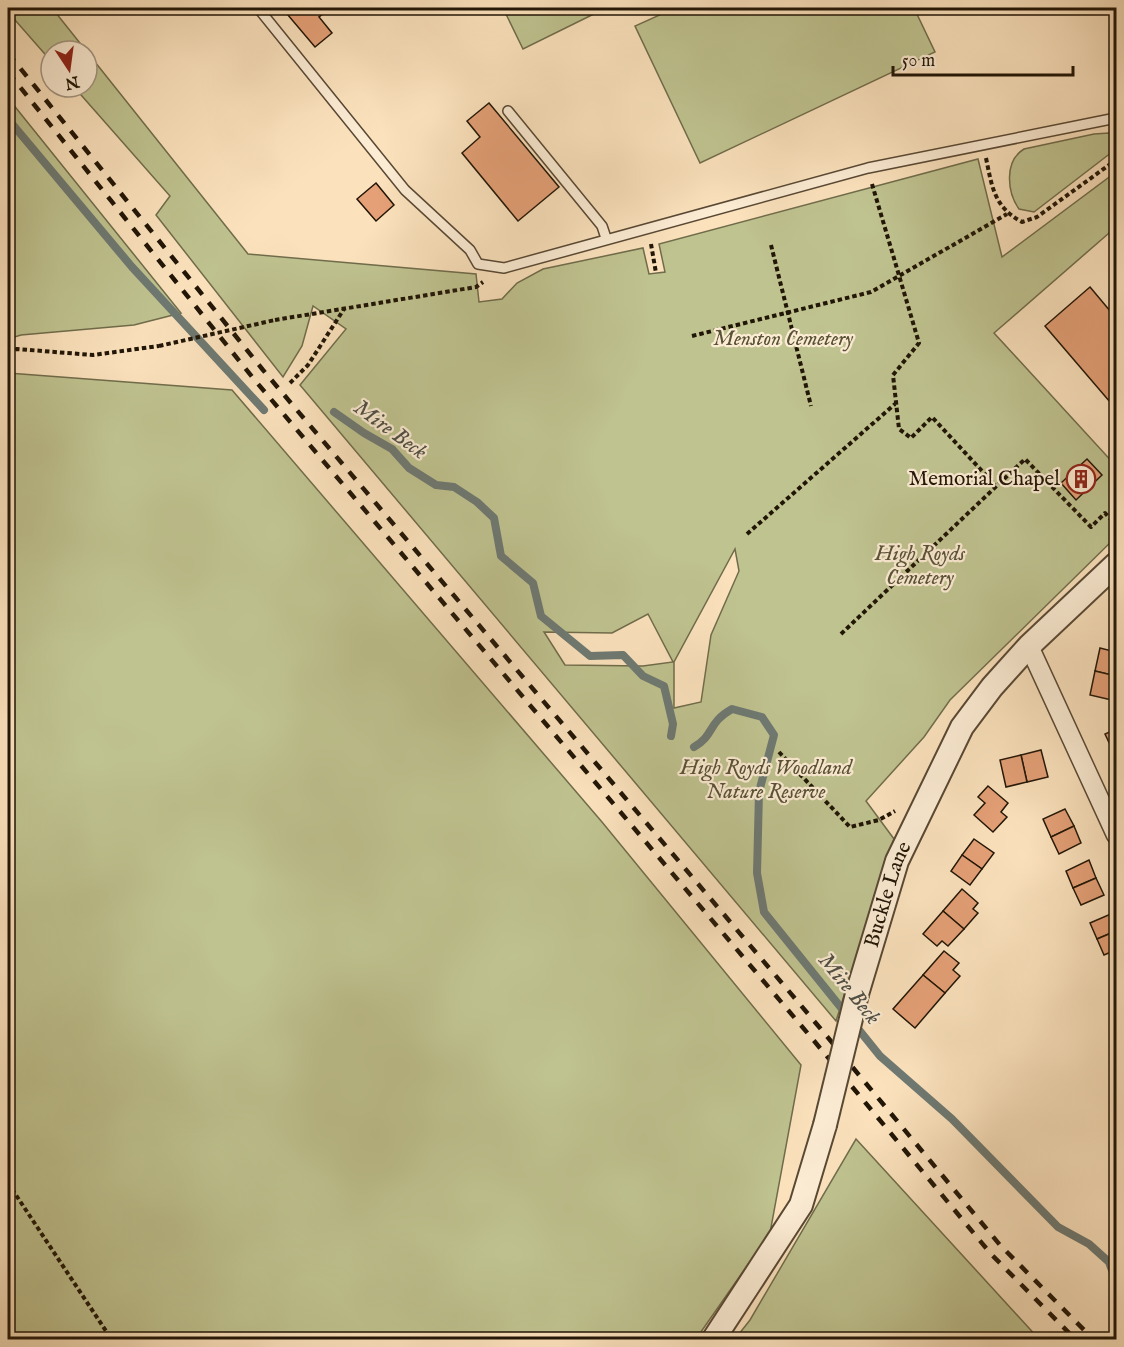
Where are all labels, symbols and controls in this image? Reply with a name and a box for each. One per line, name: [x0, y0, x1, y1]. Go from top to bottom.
north arrow: [39, 39, 99, 99]
scale bar: [893, 39, 1073, 77]
text: 50 m: [902, 50, 935, 73]
text: N: [63, 70, 82, 93]
park label: Menston Cemetery: [713, 326, 853, 353]
water label: Mire Beck: [348, 394, 432, 466]
building icon: Memorial Chapel: [1065, 463, 1097, 495]
place label: Memorial Chapel: [909, 466, 1060, 493]
park label: High Royds Cemetery: [874, 541, 966, 592]
park label: High Royds Woodland Nature Reserve: [679, 755, 854, 806]
street label: Buckle Lane: [858, 837, 918, 951]
water label: Mire Beck: [812, 947, 886, 1031]

